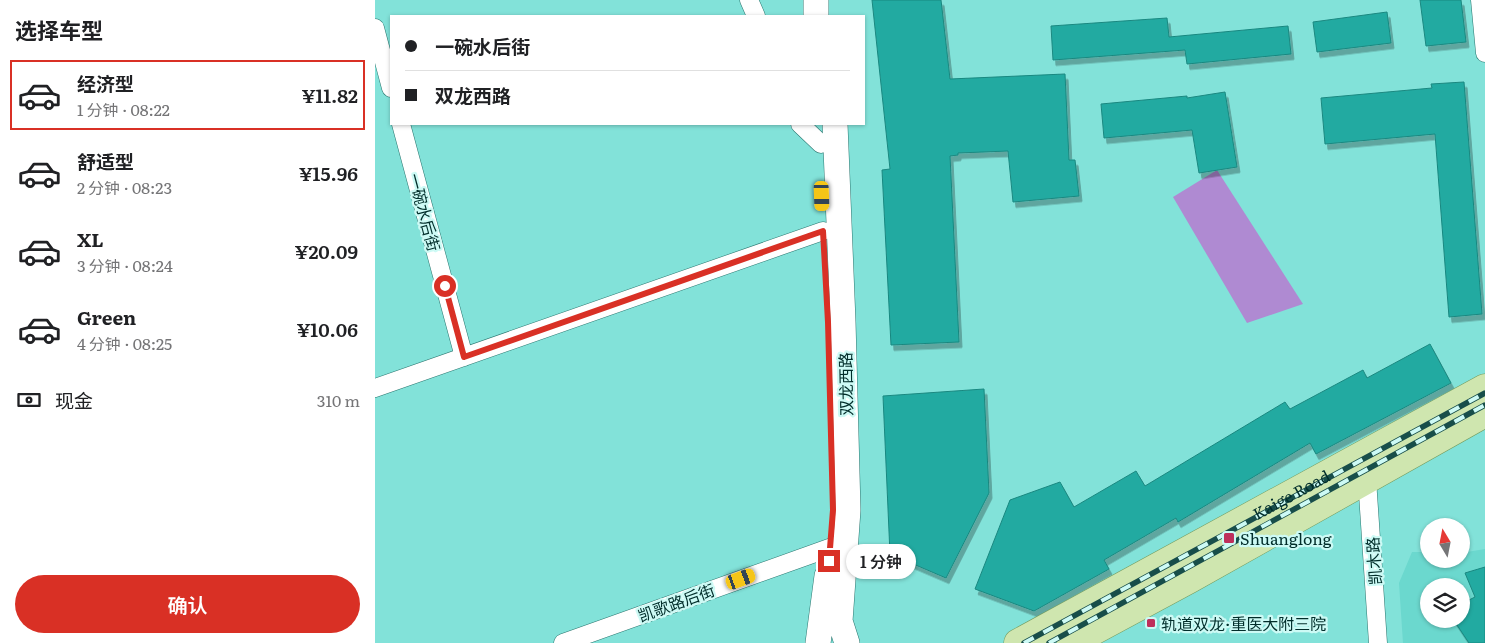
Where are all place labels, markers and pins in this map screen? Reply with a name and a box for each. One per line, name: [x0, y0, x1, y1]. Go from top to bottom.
place label: Shuanglong: [1240, 526, 1332, 550]
marker: Shuanglong: [1222, 531, 1236, 545]
place label: 轨道双龙·重医大附三院: [1161, 611, 1326, 635]
marker: 轨道双龙·重医大附三院: [1145, 617, 1157, 629]

